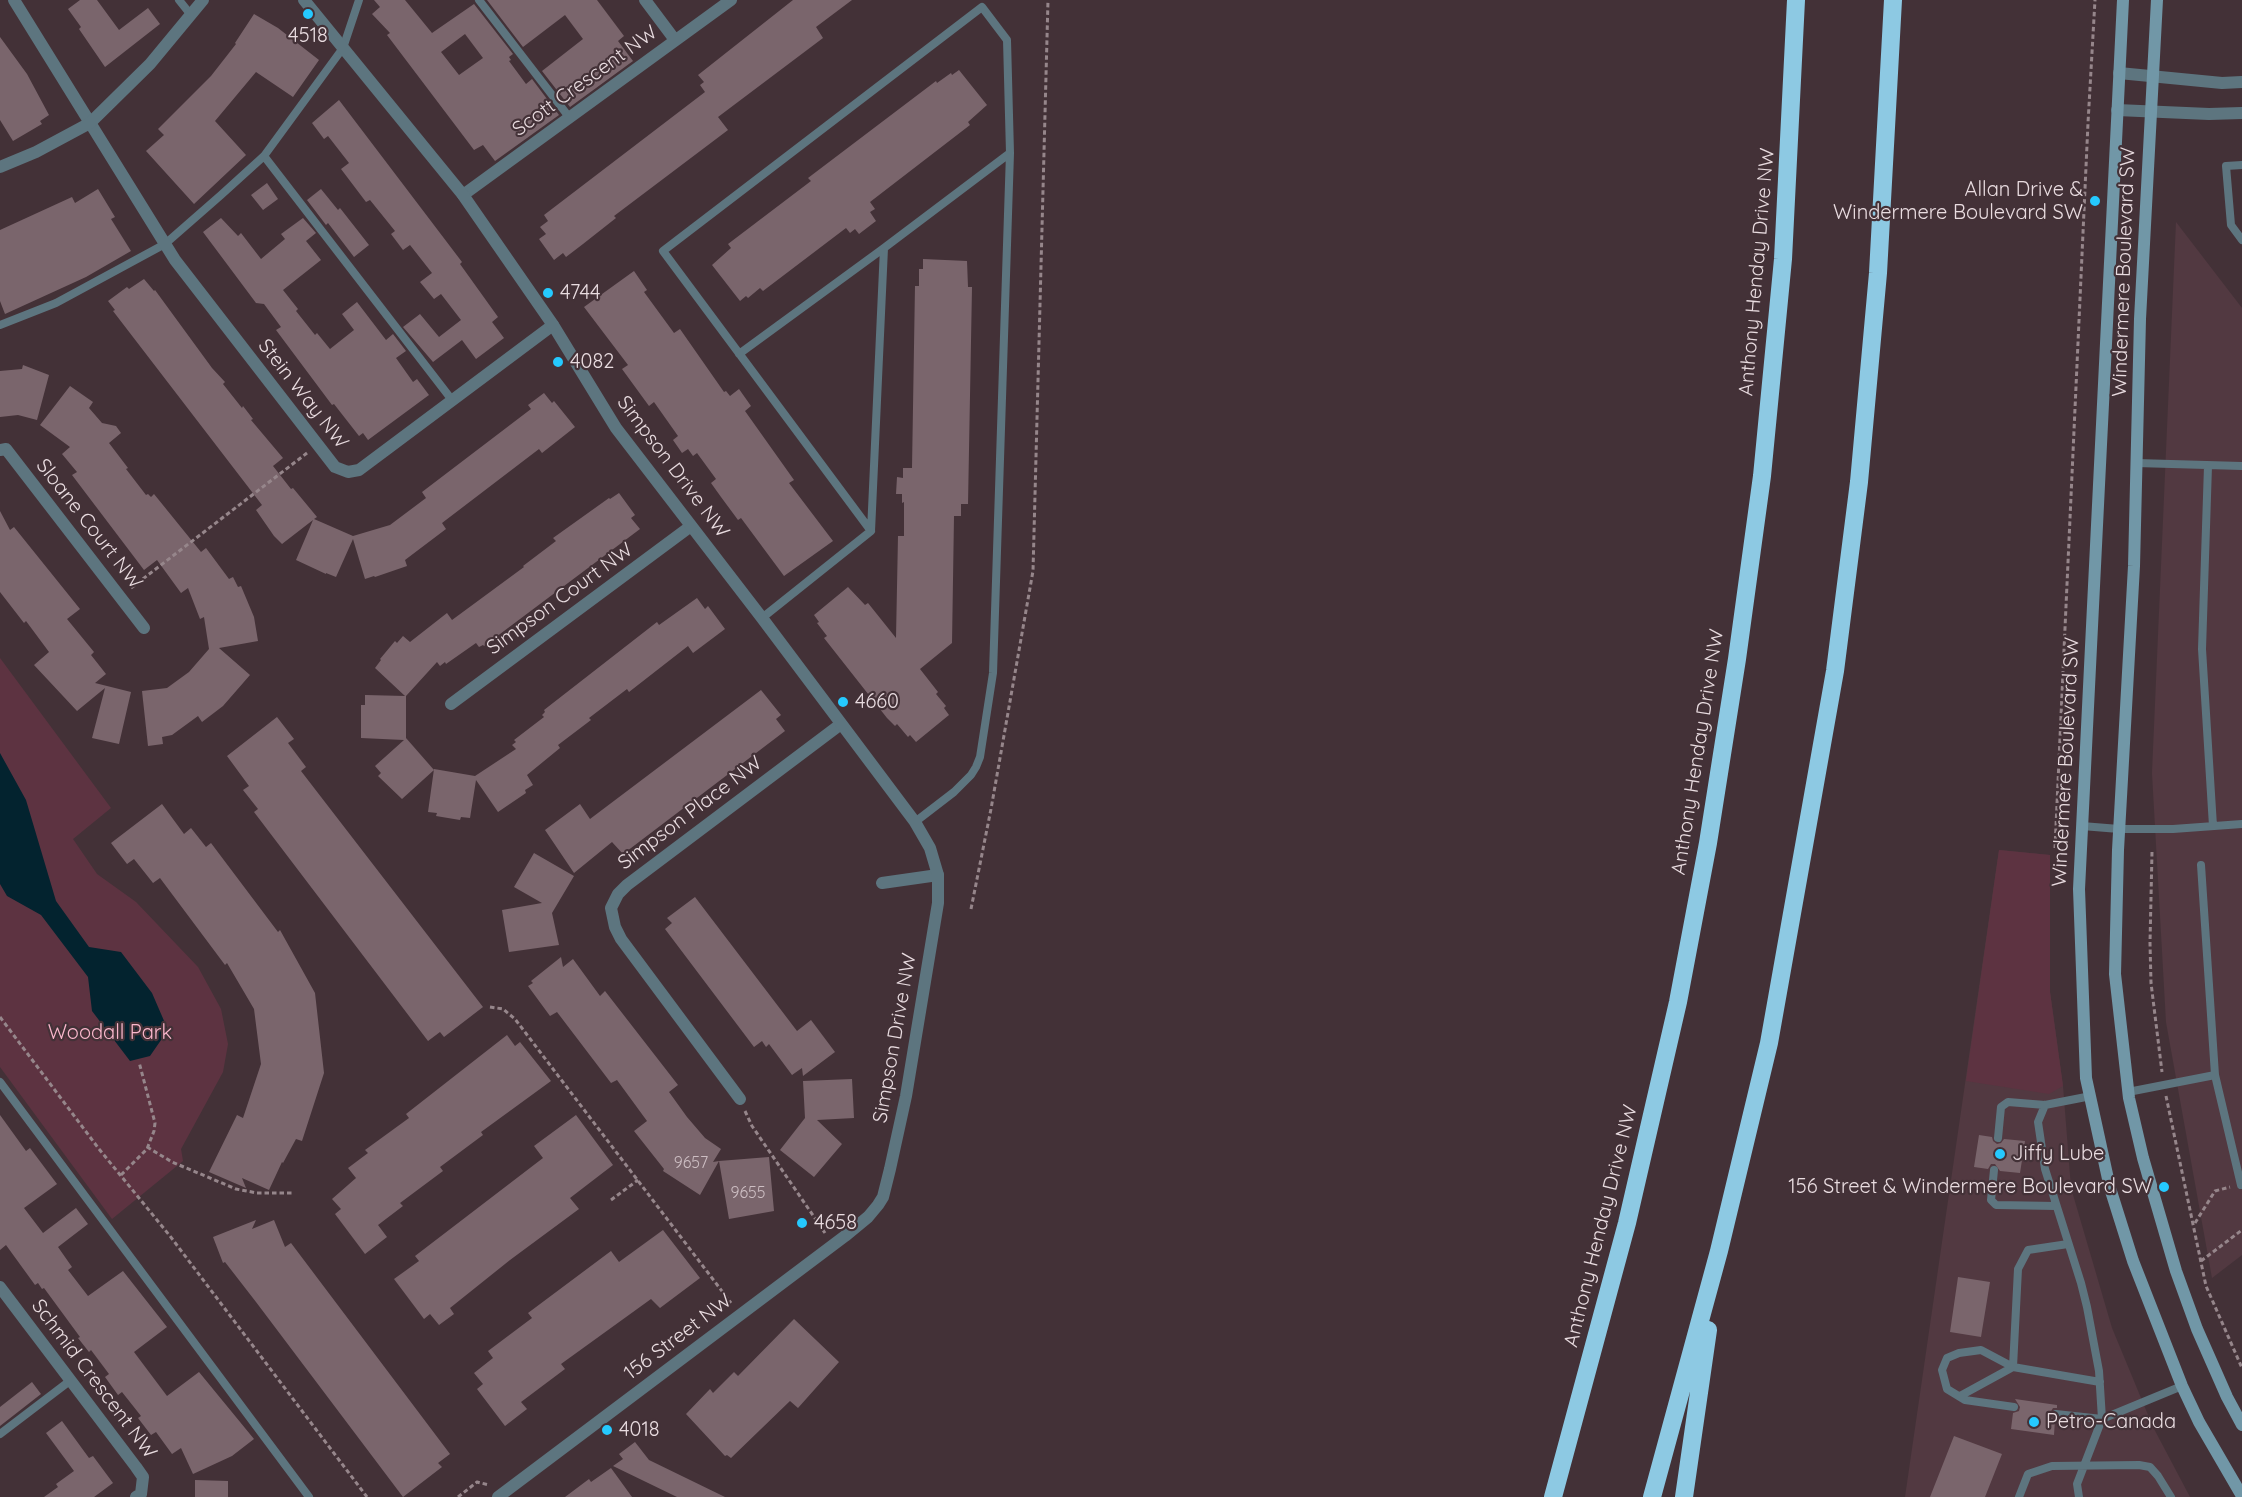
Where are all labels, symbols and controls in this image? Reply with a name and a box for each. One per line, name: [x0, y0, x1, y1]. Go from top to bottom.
marker: 4518: [301, 7, 315, 21]
street label: Scott Crescent NW: [508, 20, 662, 142]
place label: 4518: [288, 24, 328, 48]
street label: Anthony Henday Drive NW: [1734, 147, 1780, 397]
street label: Windermere Boulevard SW: [2108, 147, 2140, 397]
place label: Allan Drive & Windermere Boulevard SW: [1833, 178, 2083, 225]
marker: Allan Drive & Windermere Boulevard SW: [2088, 194, 2102, 208]
place label: 4744: [560, 281, 600, 305]
marker: 4744: [541, 286, 555, 300]
street label: Stein Way NW: [253, 334, 353, 454]
place label: 4082: [570, 350, 614, 374]
marker: 4082: [551, 355, 565, 369]
street label: Simpson Drive NW: [612, 391, 734, 543]
street label: Sloane Court NW: [31, 454, 147, 594]
street label: Simpson Court NW: [482, 538, 638, 660]
street label: Anthony Henday Drive NW: [1667, 627, 1729, 877]
street label: Windermere Boulevard SW: [2047, 637, 2085, 887]
place label: 4660: [855, 690, 899, 714]
marker: 4660: [836, 695, 850, 709]
street label: Simpson Place NW: [613, 751, 767, 875]
street label: Simpson Drive NW: [868, 951, 922, 1125]
park label: Woodall Park: [48, 1021, 172, 1045]
street label: Anthony Henday Drive NW: [1559, 1102, 1643, 1350]
place label: Jiffy Lube: [2012, 1142, 2104, 1166]
marker: Jiffy Lube: [1993, 1147, 2007, 1161]
house number: 9657: [674, 1153, 708, 1173]
place label: 156 Street & Windermere Boulevard SW: [1788, 1175, 2152, 1199]
marker: 156 Street & Windermere Boulevard SW: [2157, 1180, 2171, 1194]
house number: 9655: [731, 1183, 765, 1203]
place label: 4658: [814, 1211, 857, 1235]
marker: 4658: [795, 1216, 809, 1230]
street label: 156 Street NW: [619, 1289, 737, 1385]
street label: Schmid Crescent NW: [26, 1295, 162, 1463]
place label: Petro-Canada: [2046, 1410, 2176, 1434]
marker: Petro-Canada: [2027, 1415, 2041, 1429]
place label: 4018: [619, 1418, 660, 1442]
marker: 4018: [600, 1423, 614, 1437]

